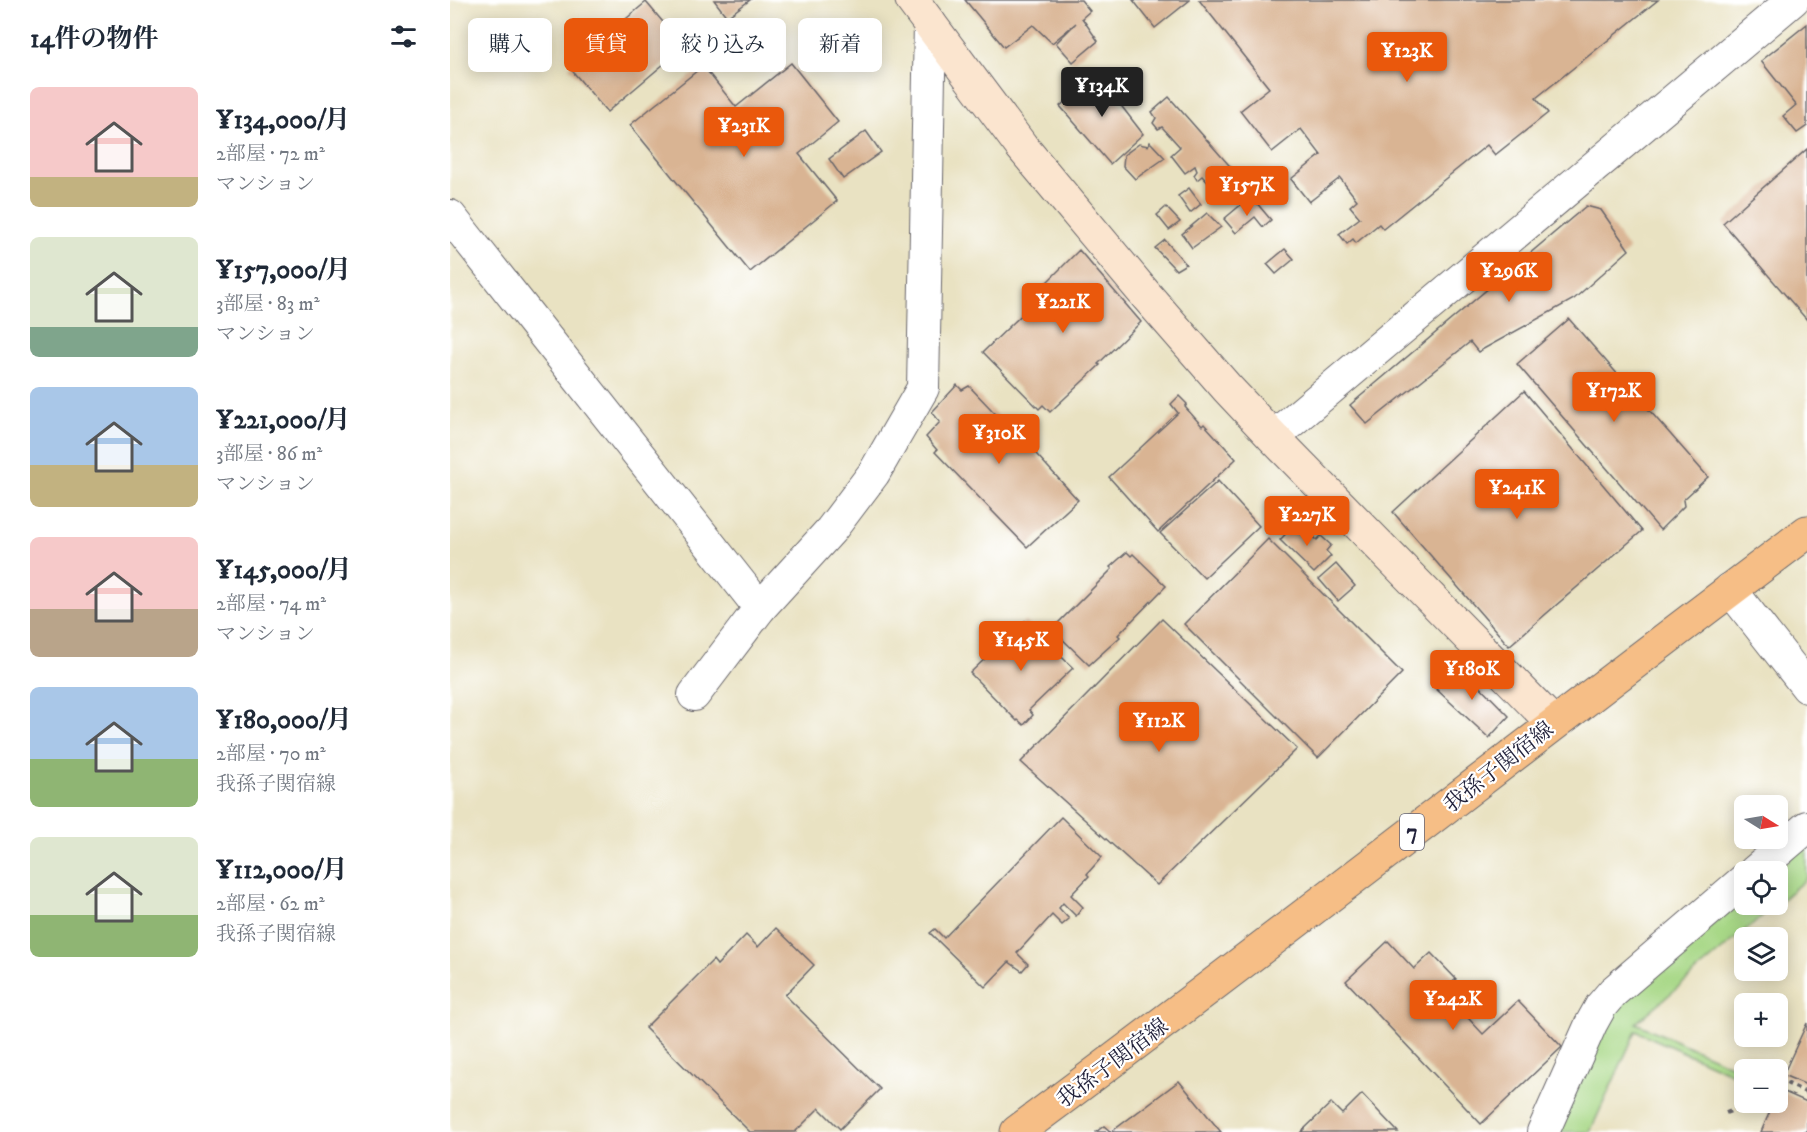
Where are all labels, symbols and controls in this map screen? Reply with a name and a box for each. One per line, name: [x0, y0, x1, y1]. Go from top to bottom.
chip: 購入: [468, 18, 552, 72]
chip: 賃貸: [564, 18, 648, 72]
chip: 絞り込み: [660, 18, 786, 72]
chip: 新着: [798, 18, 882, 72]
icon: filters: [387, 20, 420, 53]
text: 14件の物件: [30, 23, 159, 56]
pin: ¥123K: [1365, 32, 1449, 83]
text: ¥123K: [1381, 39, 1433, 64]
pin: ¥134K: [1060, 67, 1144, 118]
text: ¥134K: [1075, 74, 1129, 99]
text: ¥134,000/月: [216, 104, 350, 137]
pin: ¥231K: [702, 107, 786, 158]
icon: home: [78, 111, 150, 183]
text: ¥231K: [718, 114, 770, 139]
text: 2部屋 · 72 m²: [216, 142, 325, 167]
pin: ¥157K: [1205, 166, 1289, 217]
text: マンション: [216, 172, 315, 197]
text: ¥157K: [1219, 173, 1275, 198]
pin: ¥296K: [1467, 252, 1551, 303]
text: ¥157,000/月: [216, 254, 351, 287]
text: ¥296K: [1480, 259, 1538, 284]
icon: home: [78, 261, 150, 333]
pin: ¥221K: [1021, 283, 1105, 334]
text: ¥221K: [1036, 290, 1090, 315]
text: 3部屋 · 83 m²: [216, 292, 320, 317]
text: マンション: [216, 322, 315, 347]
pin: ¥172K: [1572, 372, 1656, 423]
text: ¥172K: [1586, 379, 1642, 404]
text: ¥221,000/月: [216, 404, 351, 437]
icon: home: [78, 411, 150, 483]
pin: ¥310K: [957, 414, 1041, 465]
text: ¥310K: [973, 421, 1025, 446]
text: 3部屋 · 86 m²: [216, 442, 322, 467]
pin: ¥241K: [1475, 469, 1559, 520]
text: マンション: [216, 472, 315, 497]
text: ¥241K: [1489, 476, 1545, 501]
pin: ¥227K: [1265, 496, 1349, 547]
text: ¥227K: [1278, 503, 1336, 528]
text: ¥145,000/月: [216, 554, 352, 587]
icon: home: [78, 561, 150, 633]
text: 2部屋 · 74 m²: [216, 592, 326, 617]
pin: ¥145K: [979, 621, 1063, 672]
text: マンション: [216, 622, 315, 647]
text: ¥145K: [993, 628, 1049, 653]
pin: ¥180K: [1430, 650, 1514, 701]
text: ¥180K: [1444, 657, 1500, 682]
pin: ¥112K: [1117, 702, 1201, 753]
text: ¥180,000/月: [216, 704, 352, 737]
text: ¥112K: [1133, 709, 1185, 734]
icon: home: [78, 711, 150, 783]
street label: 我孫子関宿線: [1439, 716, 1559, 818]
text: 2部屋 · 70 m²: [216, 742, 326, 767]
text: 我孫子関宿線: [216, 772, 336, 797]
north arrow: [1734, 795, 1788, 849]
map controls: [1734, 795, 1788, 1113]
road number: 7: [1400, 814, 1424, 850]
text: ¥112,000/月: [216, 854, 348, 887]
icon: home: [78, 861, 150, 933]
button: locate: [1734, 861, 1788, 915]
text: 2部屋 · 62 m²: [216, 892, 325, 917]
text: 我孫子関宿線: [216, 922, 336, 947]
button: layers: [1734, 927, 1788, 981]
pin: ¥242K: [1411, 980, 1495, 1031]
text: ¥242K: [1424, 987, 1482, 1012]
button: +: [1734, 993, 1788, 1047]
street label: 我孫子関宿線: [1052, 1013, 1174, 1114]
button: −: [1734, 1059, 1788, 1113]

